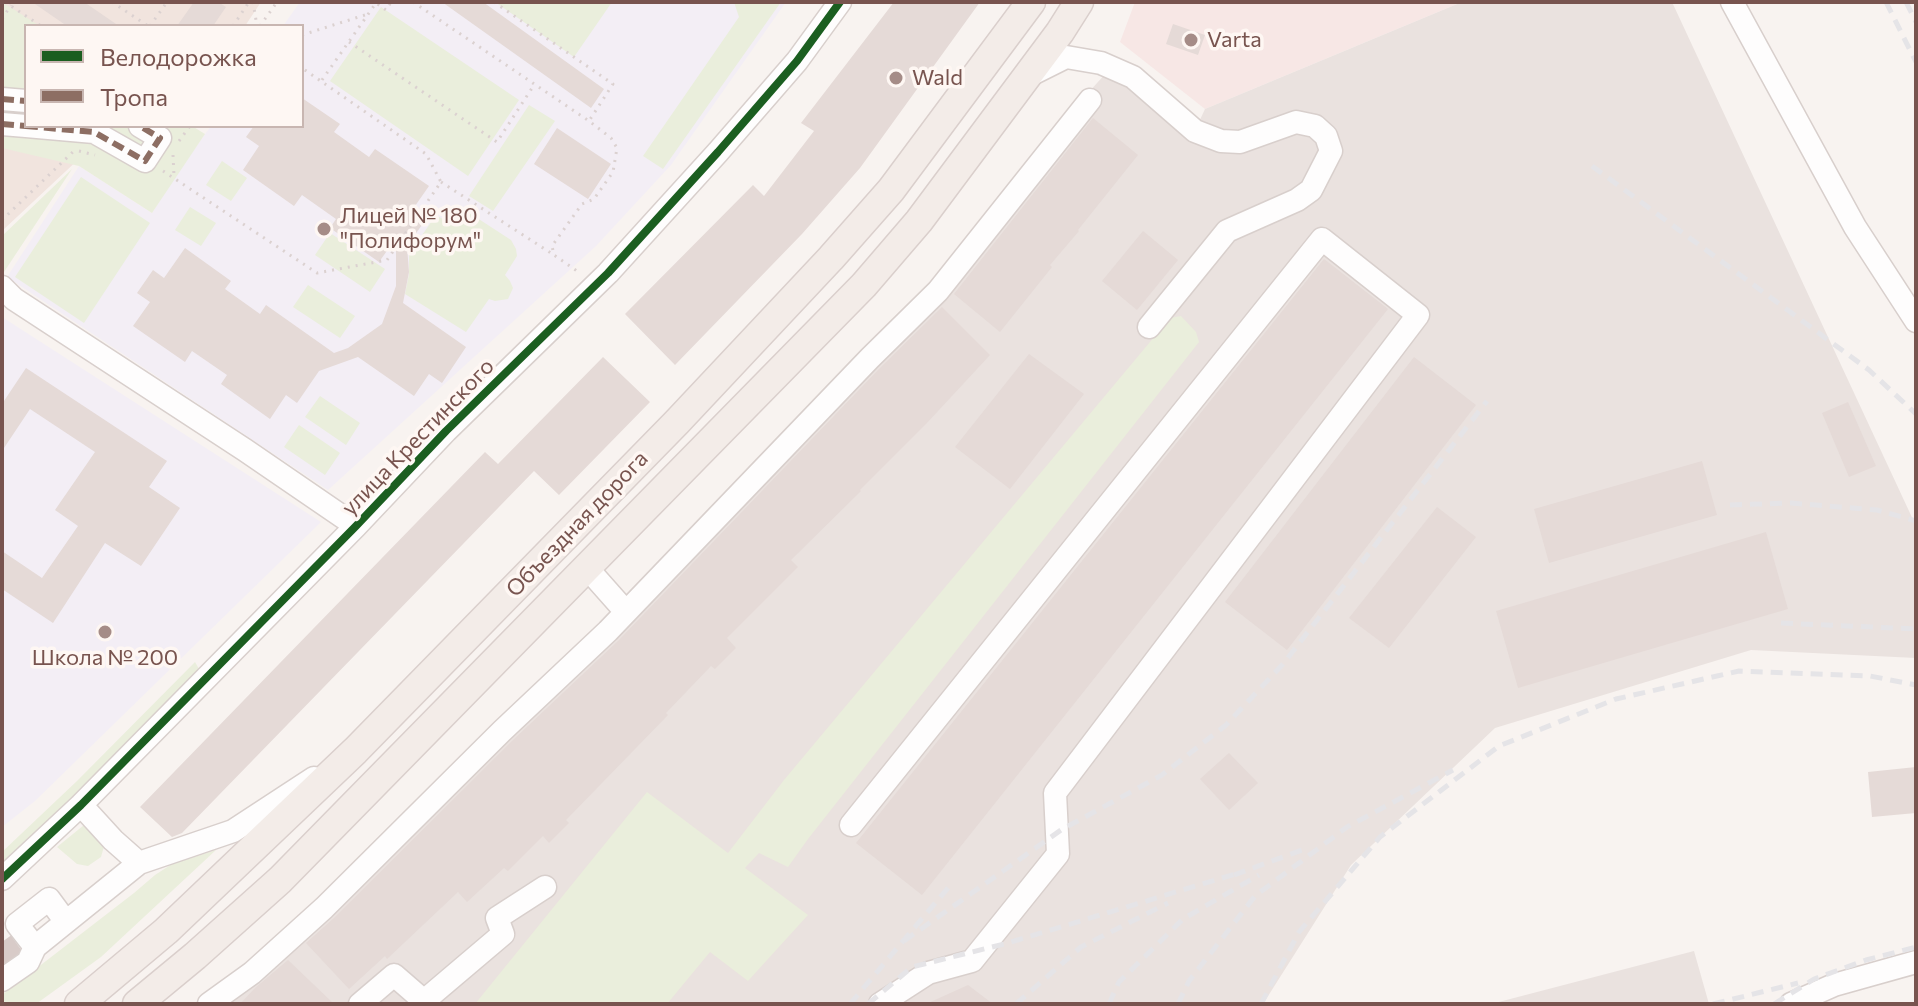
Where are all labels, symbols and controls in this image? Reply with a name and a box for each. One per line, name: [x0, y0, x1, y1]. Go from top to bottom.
legend: [24, 24, 304, 128]
place label: Varta: [1207, 27, 1262, 53]
marker: Varta: [1182, 31, 1200, 49]
text: Велодорожка: [100, 42, 257, 71]
place label: Wald: [912, 65, 963, 91]
marker: Wald: [887, 69, 905, 87]
text: Тропа: [100, 82, 168, 111]
place label: Лицей № 180 "Полифорум": [340, 203, 481, 254]
marker: Лицей № 180 "Полифорум": [315, 220, 333, 238]
street label: улица Крестинского: [336, 353, 500, 521]
street label: Объездная дорога: [501, 446, 653, 602]
marker: Школа № 200: [96, 623, 114, 641]
place label: Школа № 200: [32, 645, 178, 671]

